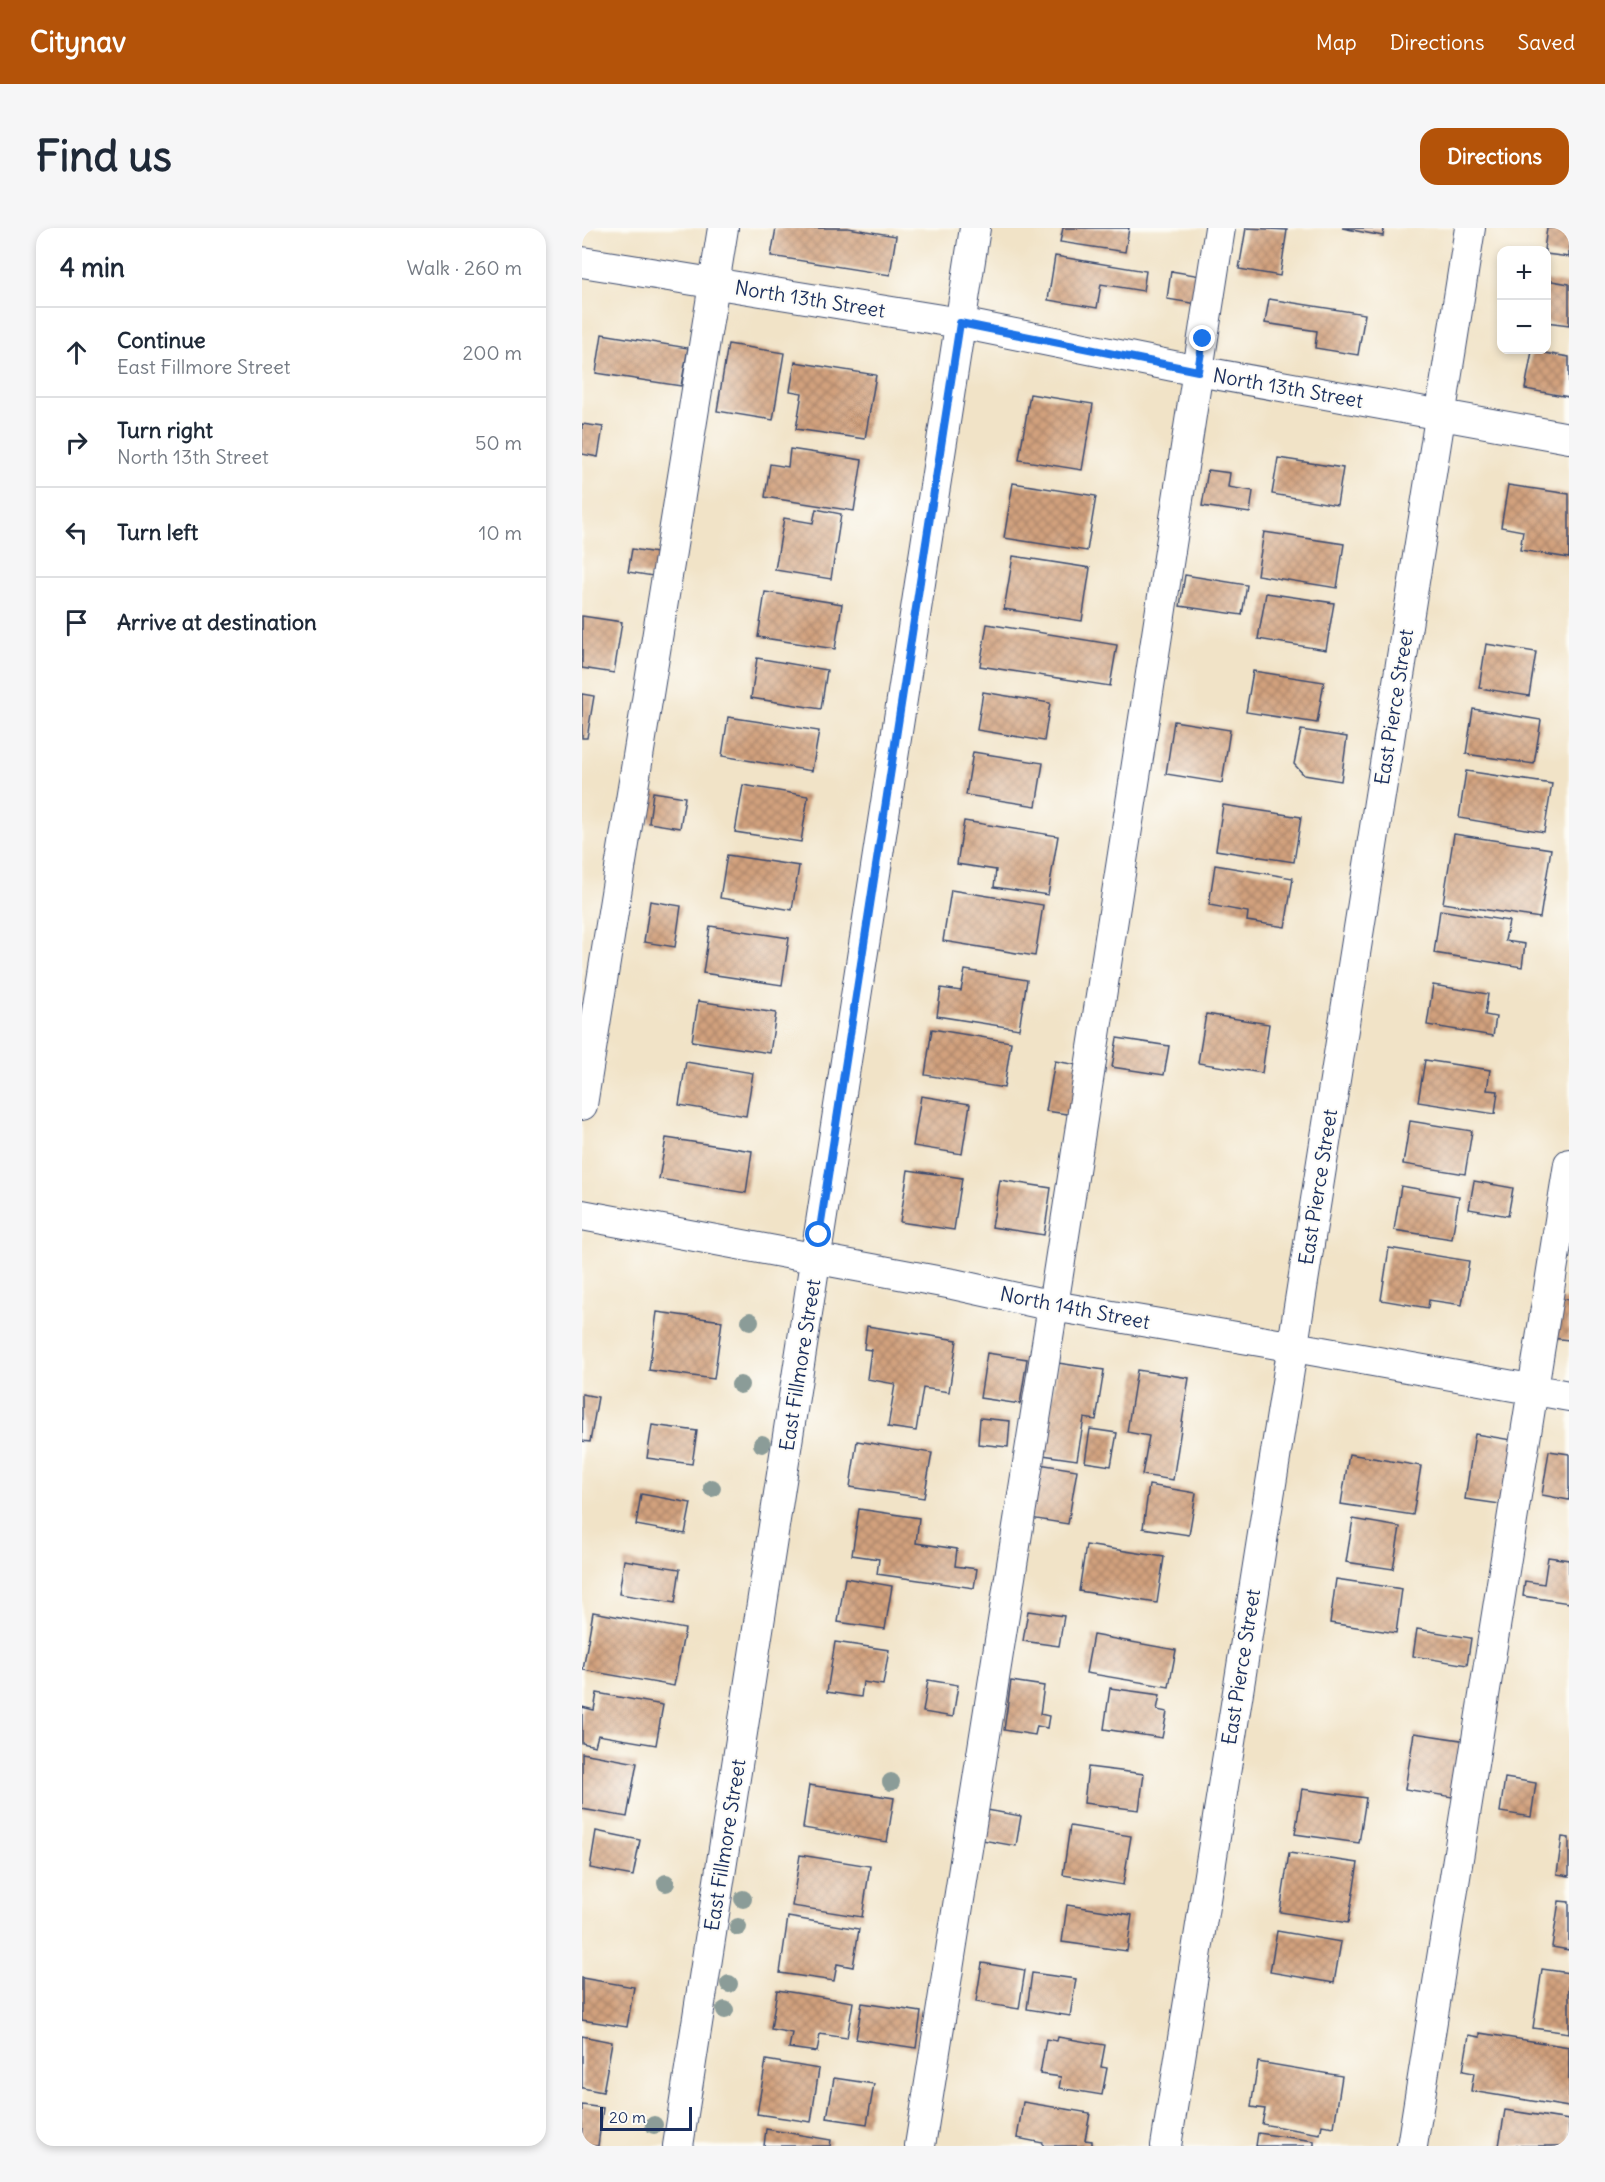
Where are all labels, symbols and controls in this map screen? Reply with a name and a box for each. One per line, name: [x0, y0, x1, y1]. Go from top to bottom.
text: Citynav: [30, 24, 126, 60]
text: Map: [1316, 29, 1357, 56]
text: Directions: [1390, 29, 1484, 56]
text: Saved: [1517, 29, 1575, 56]
button: Directions: [1420, 128, 1569, 185]
text: Find us: [36, 130, 172, 182]
map controls: [1497, 246, 1551, 354]
button: +: [1497, 246, 1551, 300]
text: 4 min: [60, 251, 125, 284]
text: Walk · 260 m: [406, 255, 522, 280]
street label: North 13th Street: [733, 274, 887, 323]
button: −: [1497, 300, 1551, 354]
route end: [1189, 325, 1215, 351]
text: Continue: [117, 326, 206, 354]
icon: ahead: [60, 336, 93, 369]
text: 200 m: [462, 340, 522, 365]
text: East Fillmore Street: [117, 354, 291, 379]
street label: North 13th Street: [1211, 362, 1365, 413]
text: Turn right: [117, 416, 213, 444]
icon: right: [60, 426, 93, 459]
text: 50 m: [475, 430, 522, 455]
text: North 13th Street: [117, 444, 269, 469]
icon: left: [60, 516, 93, 549]
text: Turn left: [117, 518, 198, 546]
text: 10 m: [479, 520, 522, 545]
icon: arrive: [60, 606, 93, 639]
text: Arrive at destination: [117, 608, 317, 636]
street label: East Pierce Street: [1369, 627, 1418, 787]
street label: East Pierce Street: [1293, 1107, 1342, 1267]
route start: [805, 1221, 831, 1247]
street label: East Fillmore Street: [774, 1277, 825, 1453]
street label: North 14th Street: [998, 1281, 1152, 1334]
street label: East Pierce Street: [1216, 1587, 1265, 1747]
street label: East Fillmore Street: [699, 1757, 750, 1933]
scale bar: [600, 2104, 692, 2132]
text: 20 m: [609, 2107, 646, 2127]

